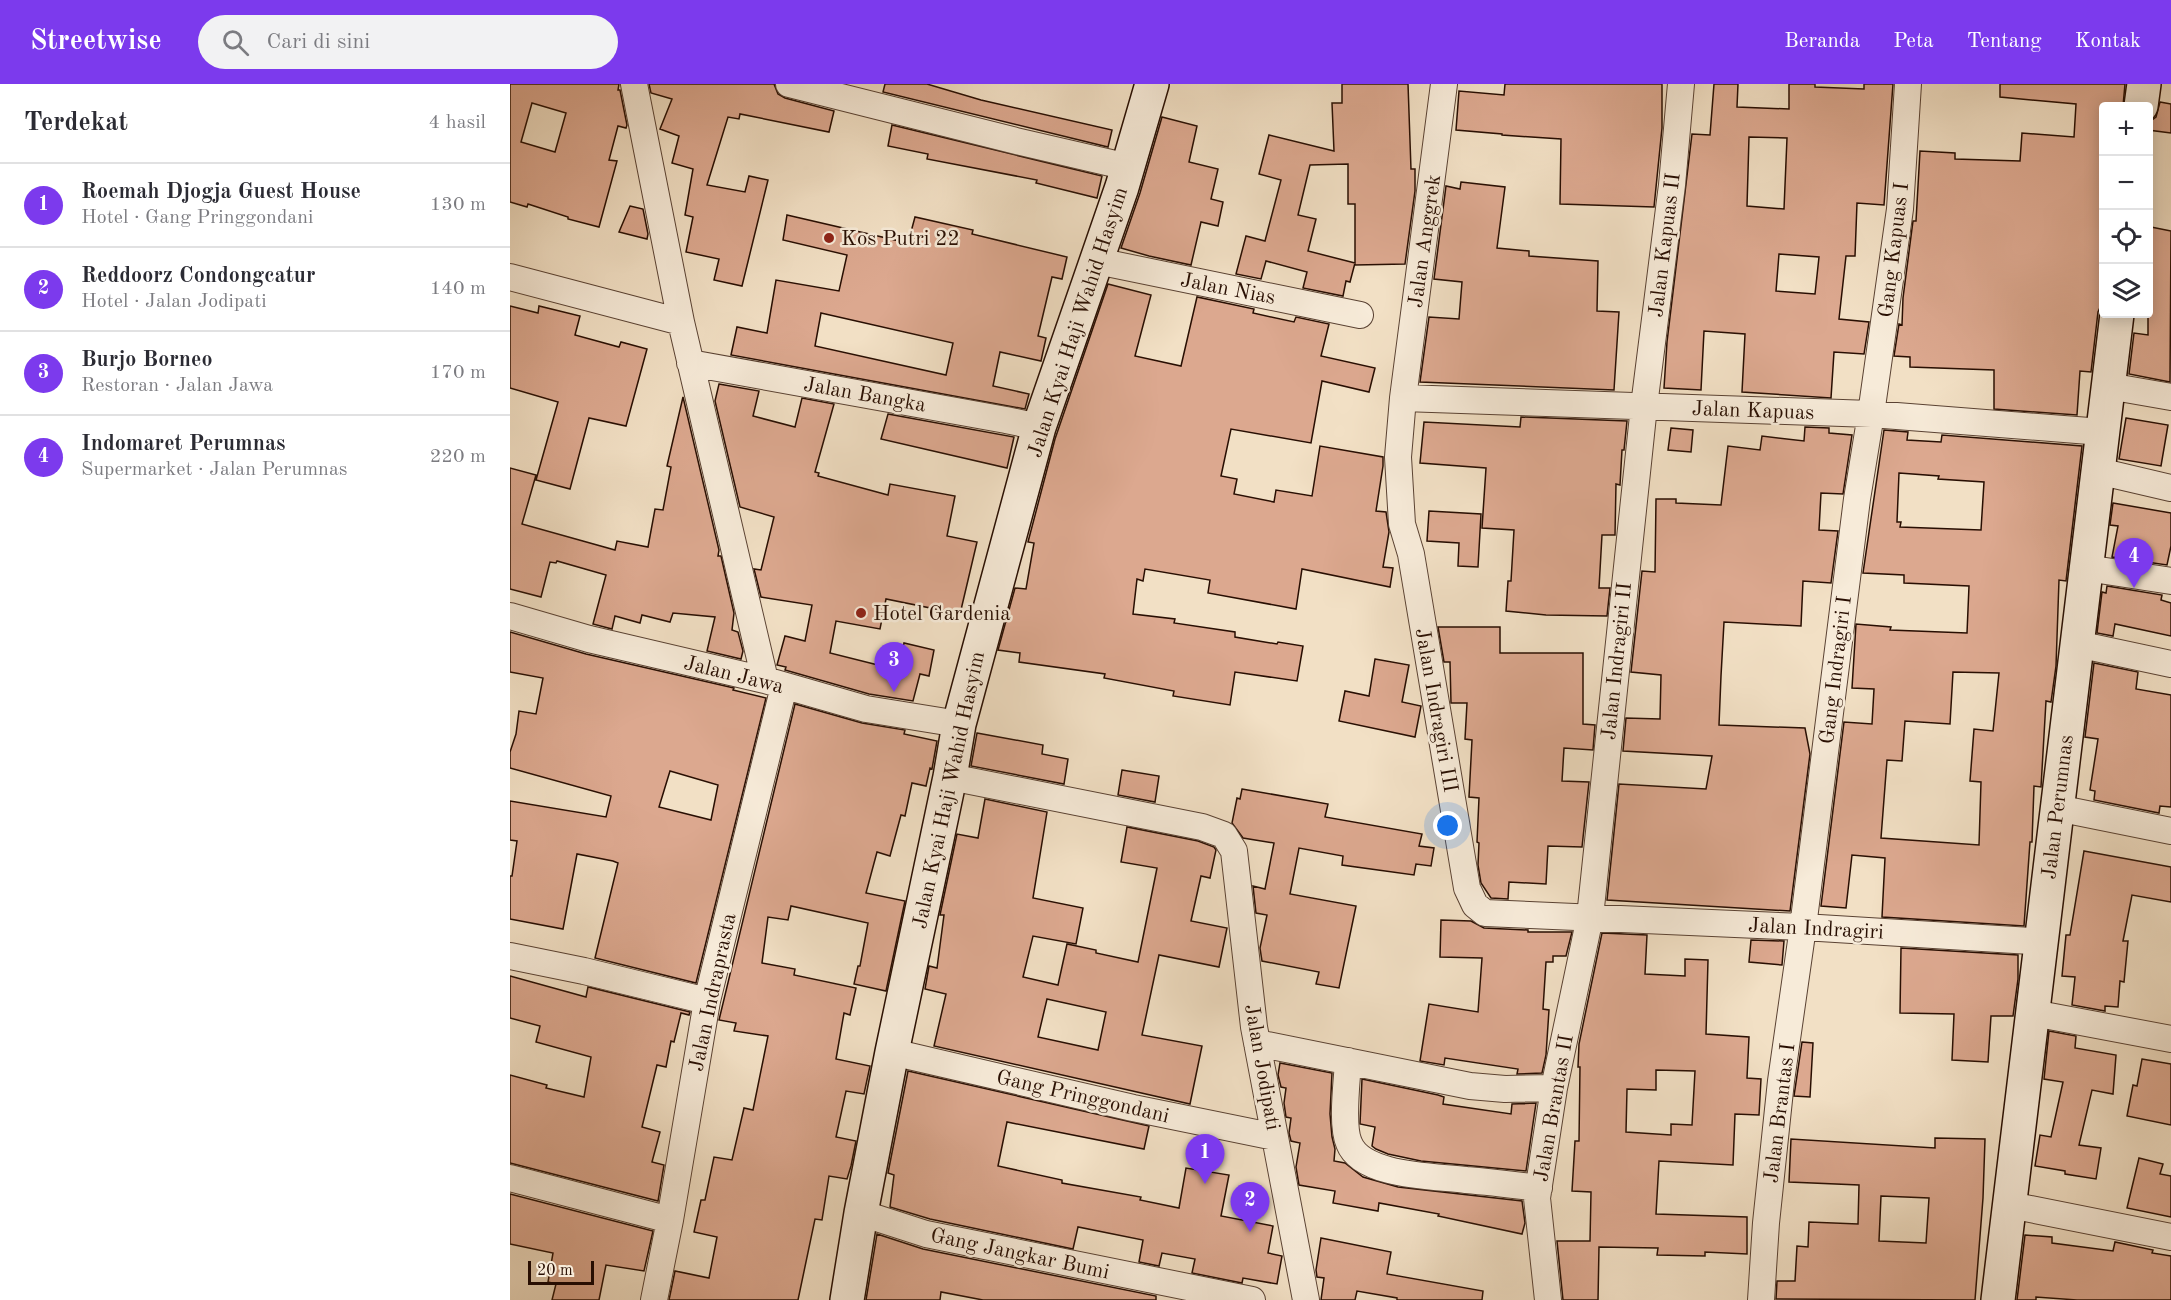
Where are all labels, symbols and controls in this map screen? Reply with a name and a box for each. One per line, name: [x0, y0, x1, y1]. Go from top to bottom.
search box: [198, 15, 618, 69]
icon: search: [219, 26, 252, 59]
text: Streetwise: [30, 28, 162, 56]
text: Cari di sini: [267, 31, 370, 53]
text: Beranda: [1784, 31, 1860, 52]
text: Peta: [1893, 31, 1934, 52]
text: Tentang: [1967, 31, 2042, 52]
text: Kontak: [2075, 31, 2141, 52]
map controls: [2099, 102, 2153, 318]
button: +: [2099, 102, 2153, 156]
text: Terdekat: [24, 110, 128, 136]
text: 4 hasil: [429, 113, 486, 133]
button: −: [2099, 156, 2153, 210]
street label: Jalan Kapuas II: [1646, 172, 1685, 319]
street label: Jalan Anggrek: [1406, 173, 1445, 309]
text: Roemah Djogja Guest House: [81, 181, 361, 203]
street label: Gang Kapuas I: [1876, 181, 1913, 319]
street label: Jalan Kyai Haji Wahid Hasyim: [1025, 185, 1132, 460]
text: 1: [38, 195, 49, 215]
text: 130 m: [430, 195, 486, 215]
text: Hotel · Gang Pringgondani: [81, 208, 313, 228]
button: locate: [2099, 210, 2153, 264]
place label: Kos Putri 22: [841, 229, 960, 250]
marker: Kos Putri 22: [822, 231, 836, 245]
button: layers: [2099, 264, 2153, 318]
text: Reddoorz Condongcatur: [81, 265, 315, 287]
street label: Jalan Nias: [1178, 270, 1277, 309]
text: 2: [38, 279, 49, 299]
text: 140 m: [430, 279, 486, 299]
text: Hotel · Jalan Jodipati: [81, 292, 267, 312]
text: Burjo Borneo: [81, 349, 213, 371]
text: 3: [38, 363, 49, 383]
text: 170 m: [430, 363, 486, 383]
street label: Jalan Bangka: [802, 374, 928, 417]
text: Restoran · Jalan Jawa: [81, 376, 273, 396]
street label: Jalan Kapuas: [1691, 399, 1815, 424]
text: Indomaret Perumnas: [81, 433, 286, 455]
text: 4: [38, 447, 49, 467]
text: 220 m: [430, 447, 486, 467]
text: Supermarket · Jalan Perumnas: [81, 460, 347, 480]
pin: 4: [2114, 538, 2154, 588]
street label: Jalan Indragiri II: [1599, 581, 1636, 741]
street label: Gang Indragiri I: [1817, 595, 1856, 745]
place label: Hotel Gardenia: [873, 604, 1011, 625]
marker: Hotel Gardenia: [854, 606, 868, 620]
street label: Jalan Indragiri III: [1411, 626, 1460, 794]
pin: 3: [874, 642, 914, 692]
street label: Jalan Kyai Haji Wahid Hasyim: [910, 650, 989, 931]
street label: Jalan Jawa: [682, 653, 786, 698]
street label: Jalan Perumnas: [2039, 734, 2078, 880]
your location: [1433, 811, 1462, 840]
street label: Jalan Indraprasta: [686, 911, 741, 1073]
street label: Jalan Indragiri: [1748, 915, 1884, 944]
street label: Jalan Jodipati: [1240, 1003, 1283, 1132]
street label: Jalan Brantas II: [1531, 1033, 1578, 1183]
street label: Jalan Brantas I: [1761, 1042, 1799, 1184]
street label: Gang Pringgondani: [994, 1067, 1171, 1128]
pin: 1: [1186, 1134, 1224, 1184]
pin: 2: [1230, 1182, 1270, 1232]
street label: Gang Jangkar Bumi: [928, 1225, 1111, 1284]
scale bar: [528, 1258, 594, 1286]
text: 20 m: [537, 1263, 573, 1279]

